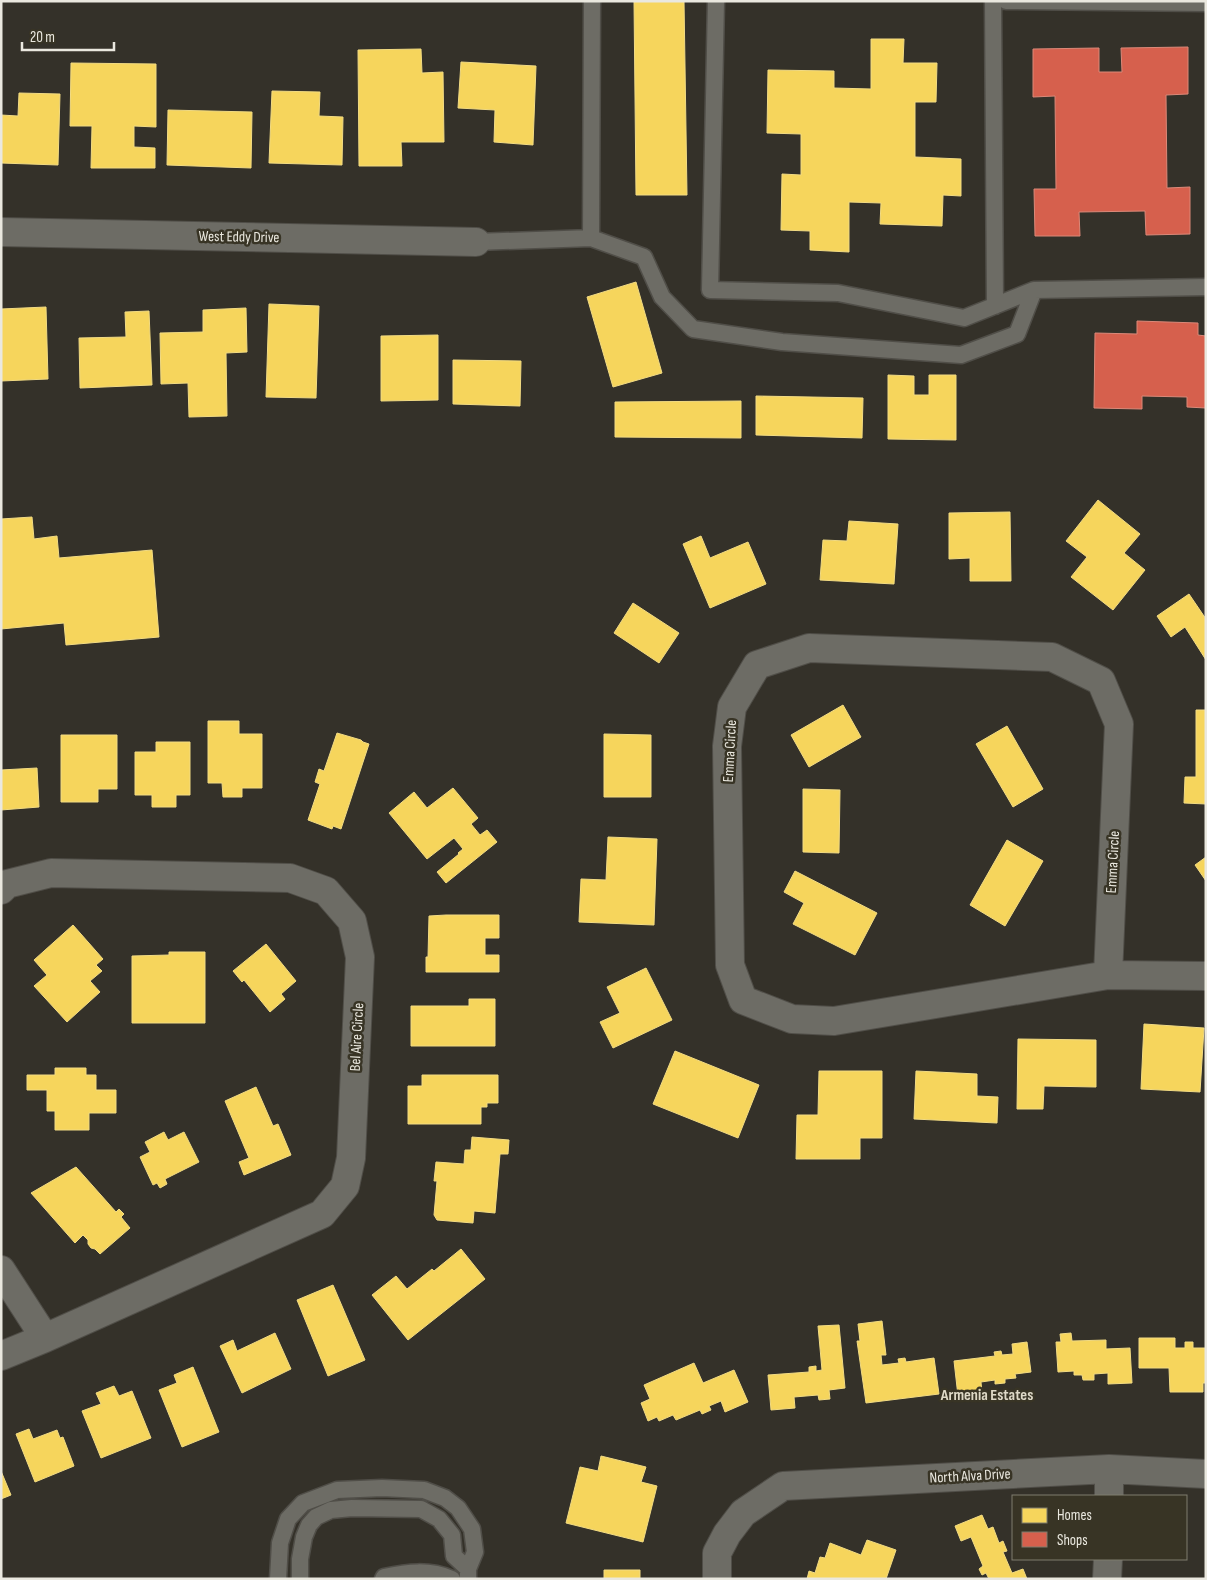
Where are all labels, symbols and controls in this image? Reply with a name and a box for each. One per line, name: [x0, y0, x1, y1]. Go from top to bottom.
scale bar: [22, 20, 115, 52]
text: 20 m: [30, 28, 55, 47]
street label: West Eddy Drive: [198, 227, 280, 247]
street label: Emma Circle: [719, 719, 741, 783]
street label: Emma Circle: [1102, 830, 1124, 894]
street label: Bel Aire Circle: [346, 1002, 368, 1072]
district label: Armenia Estates: [940, 1386, 1033, 1405]
street label: North Alva Drive: [929, 1464, 1011, 1488]
legend: [1012, 1495, 1187, 1560]
text: Homes: [1057, 1506, 1092, 1525]
text: Shops: [1057, 1531, 1088, 1550]

